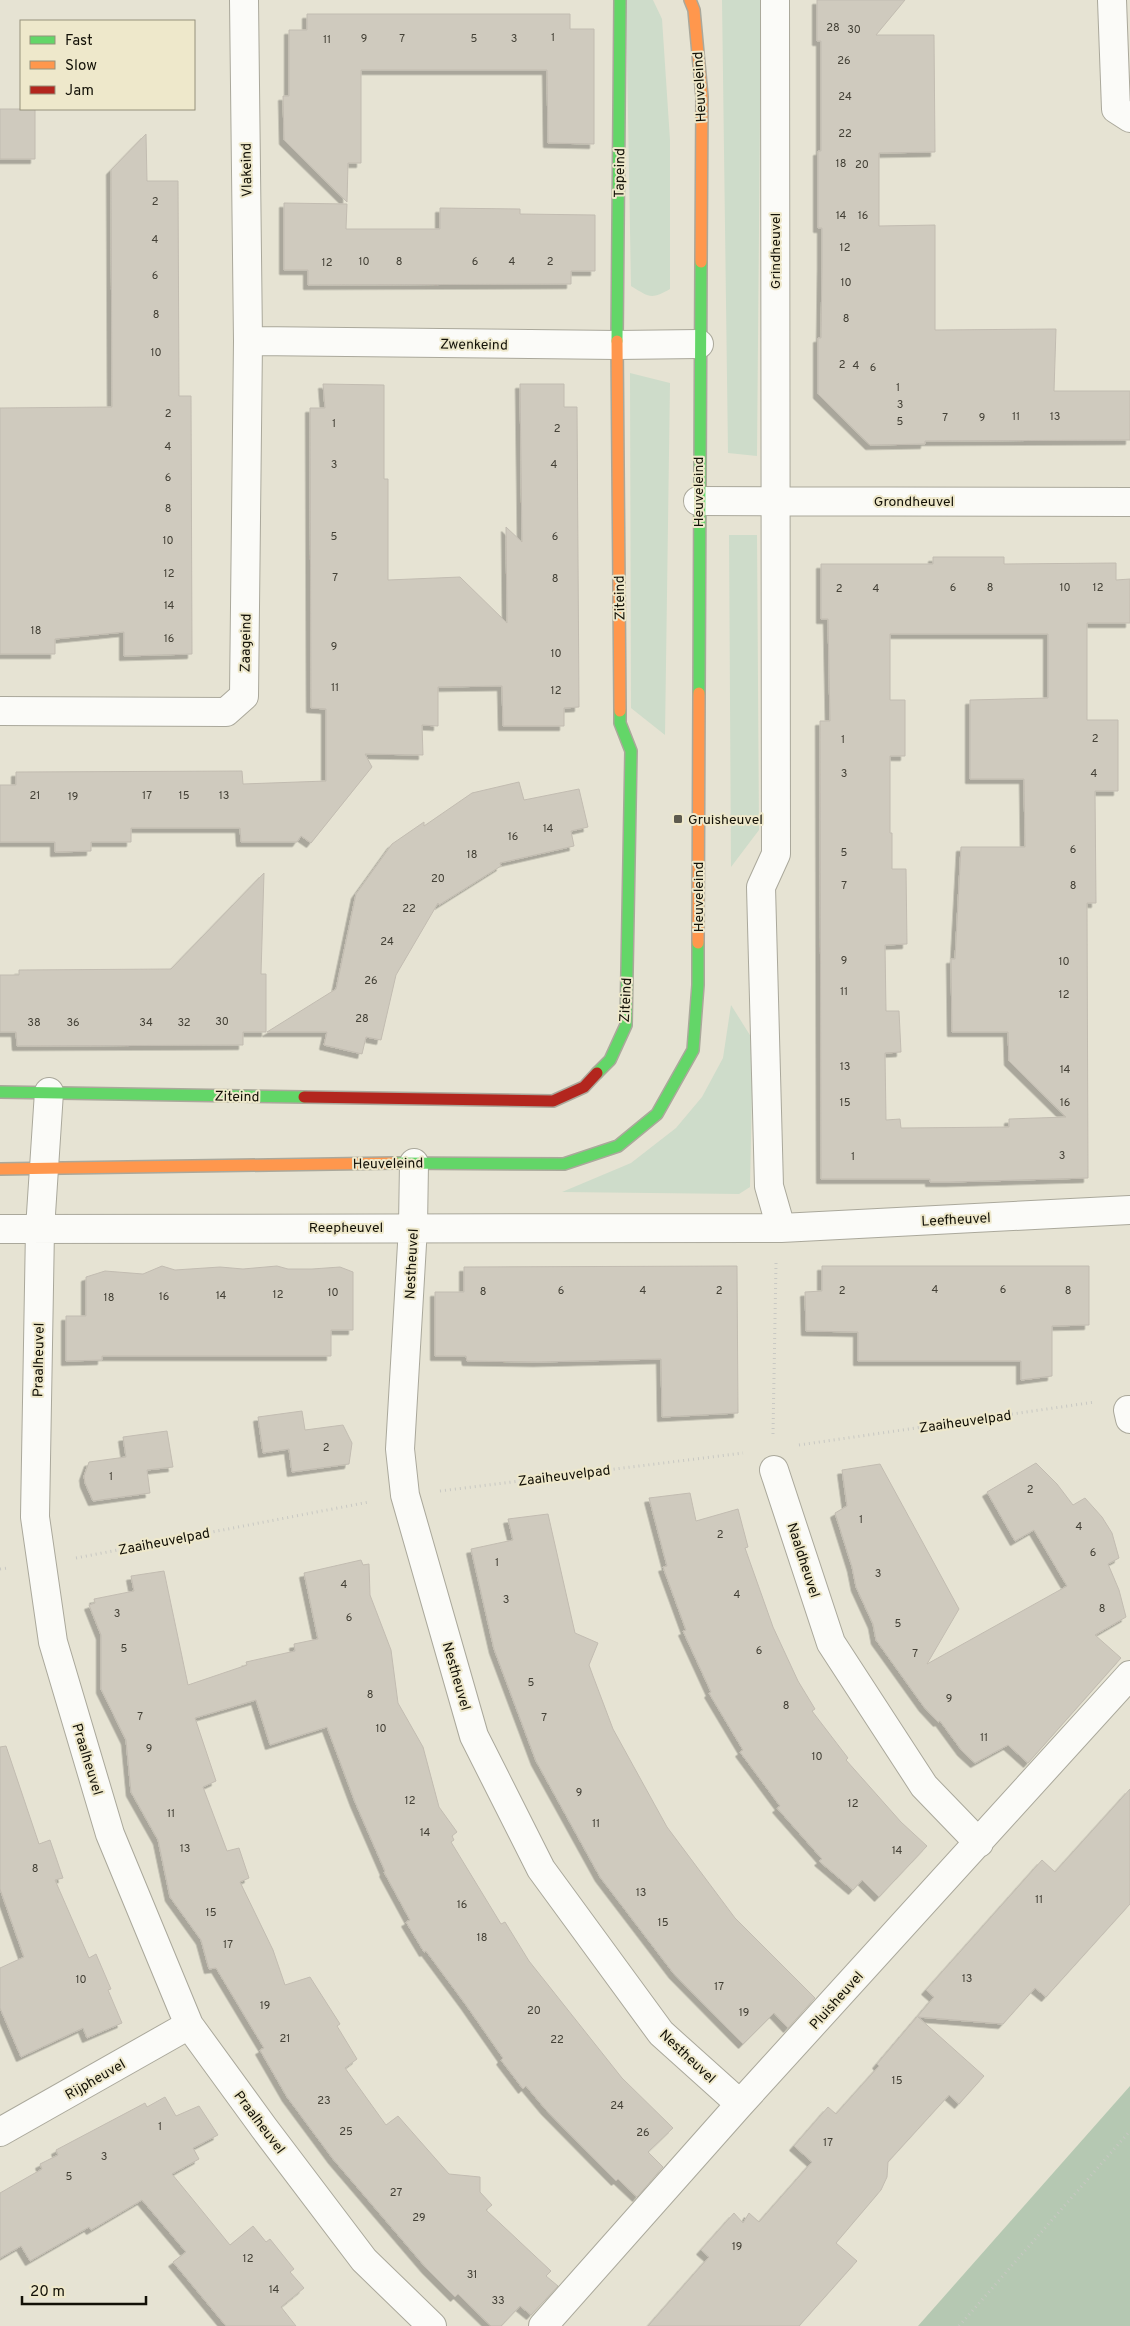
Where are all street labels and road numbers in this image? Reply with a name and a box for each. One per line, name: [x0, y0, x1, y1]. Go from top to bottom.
street label: Heuveleind: [690, 51, 711, 123]
street label: Vlakeind: [239, 143, 256, 197]
street label: Tapeind: [612, 148, 629, 198]
street label: Grindheuvel: [768, 213, 785, 289]
street label: Zwenkeind: [440, 336, 508, 355]
street label: Heuveleind: [691, 457, 708, 527]
street label: Grondheuvel: [874, 494, 954, 511]
street label: Ziteind: [612, 575, 629, 621]
street label: Zaageind: [237, 613, 256, 673]
street label: Heuveleind: [691, 862, 708, 932]
street label: Ziteind: [617, 977, 636, 1023]
street label: Ziteind: [214, 1089, 260, 1106]
street label: Heuveleind: [353, 1155, 424, 1174]
street label: Leefheuvel: [921, 1210, 991, 1231]
street label: Reepheuvel: [309, 1220, 383, 1237]
street label: Nestheuvel: [402, 1228, 423, 1300]
street label: Praalheuvel: [30, 1323, 49, 1397]
street label: Zaaiheuvelpad: [918, 1408, 1012, 1437]
street label: Zaaiheuvelpad: [517, 1462, 611, 1491]
street label: Naaldheuvel: [782, 1521, 823, 1600]
street label: Zaaiheuvelpad: [117, 1525, 212, 1560]
street label: Nestheuvel: [438, 1640, 473, 1713]
street label: Praalheuvel: [68, 1721, 106, 1798]
street label: Pluisheuvel: [807, 1968, 868, 2034]
street label: Nestheuvel: [655, 2027, 719, 2087]
street label: Rijpheuvel: [63, 2056, 129, 2104]
street label: Praalheuvel: [230, 2088, 288, 2158]

